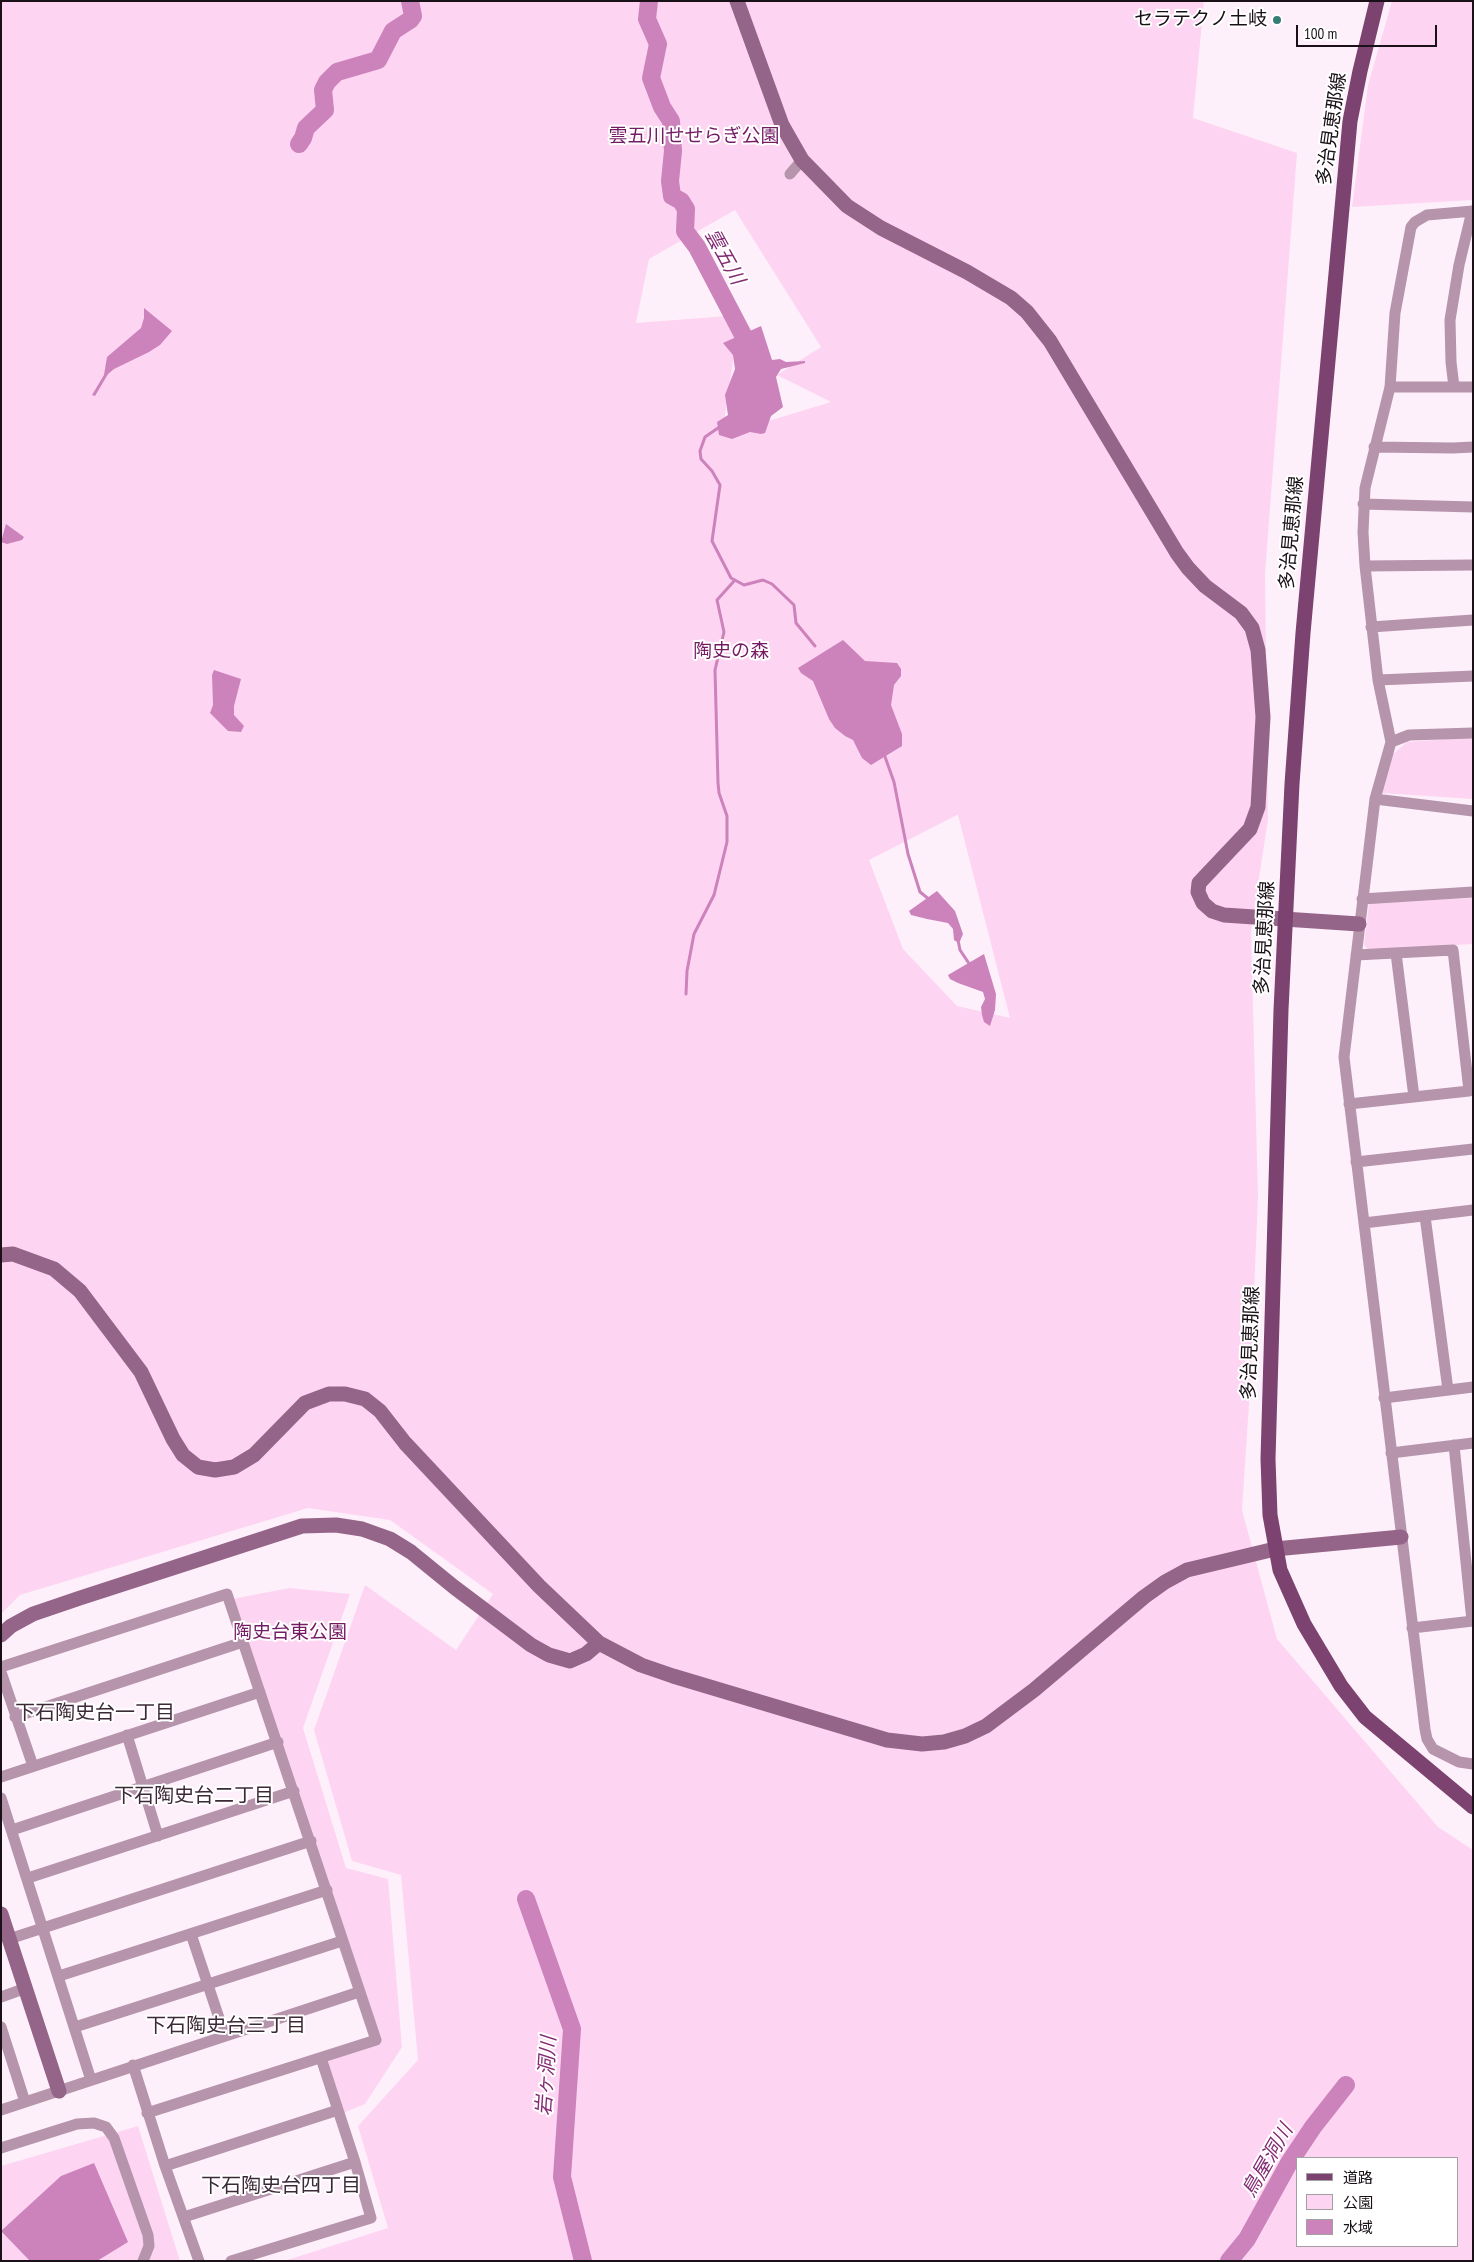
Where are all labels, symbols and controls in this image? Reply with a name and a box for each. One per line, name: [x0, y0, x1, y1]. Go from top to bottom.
place label: セラテクノ土岐: [1134, 9, 1267, 31]
marker: セラテクノ土岐: [1271, 14, 1283, 26]
scale bar: [1299, 15, 1440, 47]
text: 100 m: [1304, 24, 1337, 43]
street label: 多治見恵那線: [1313, 71, 1351, 187]
park label: 雲五川せせらぎ公園: [609, 126, 779, 148]
water label: 雲五川: [699, 225, 749, 289]
street label: 多治見恵那線: [1276, 475, 1308, 591]
park label: 陶史の森: [693, 641, 769, 663]
street label: 多治見恵那線: [1251, 880, 1279, 996]
street label: 多治見恵那線: [1238, 1286, 1264, 1400]
park label: 陶史台東公園: [233, 1622, 347, 1644]
district label: 下石陶史台一丁目: [15, 1701, 175, 1725]
district label: 下石陶史台二丁目: [114, 1784, 274, 1808]
district label: 下石陶史台三丁目: [146, 2014, 306, 2038]
water label: 岩ヶ洞川: [532, 2035, 562, 2117]
water label: 鳥屋洞川: [1238, 2120, 1298, 2202]
legend: [1296, 2157, 1459, 2247]
text: 道路: [1343, 2168, 1373, 2187]
district label: 下石陶史台四丁目: [201, 2174, 361, 2198]
text: 公園: [1343, 2193, 1373, 2212]
text: 水域: [1343, 2218, 1373, 2237]

